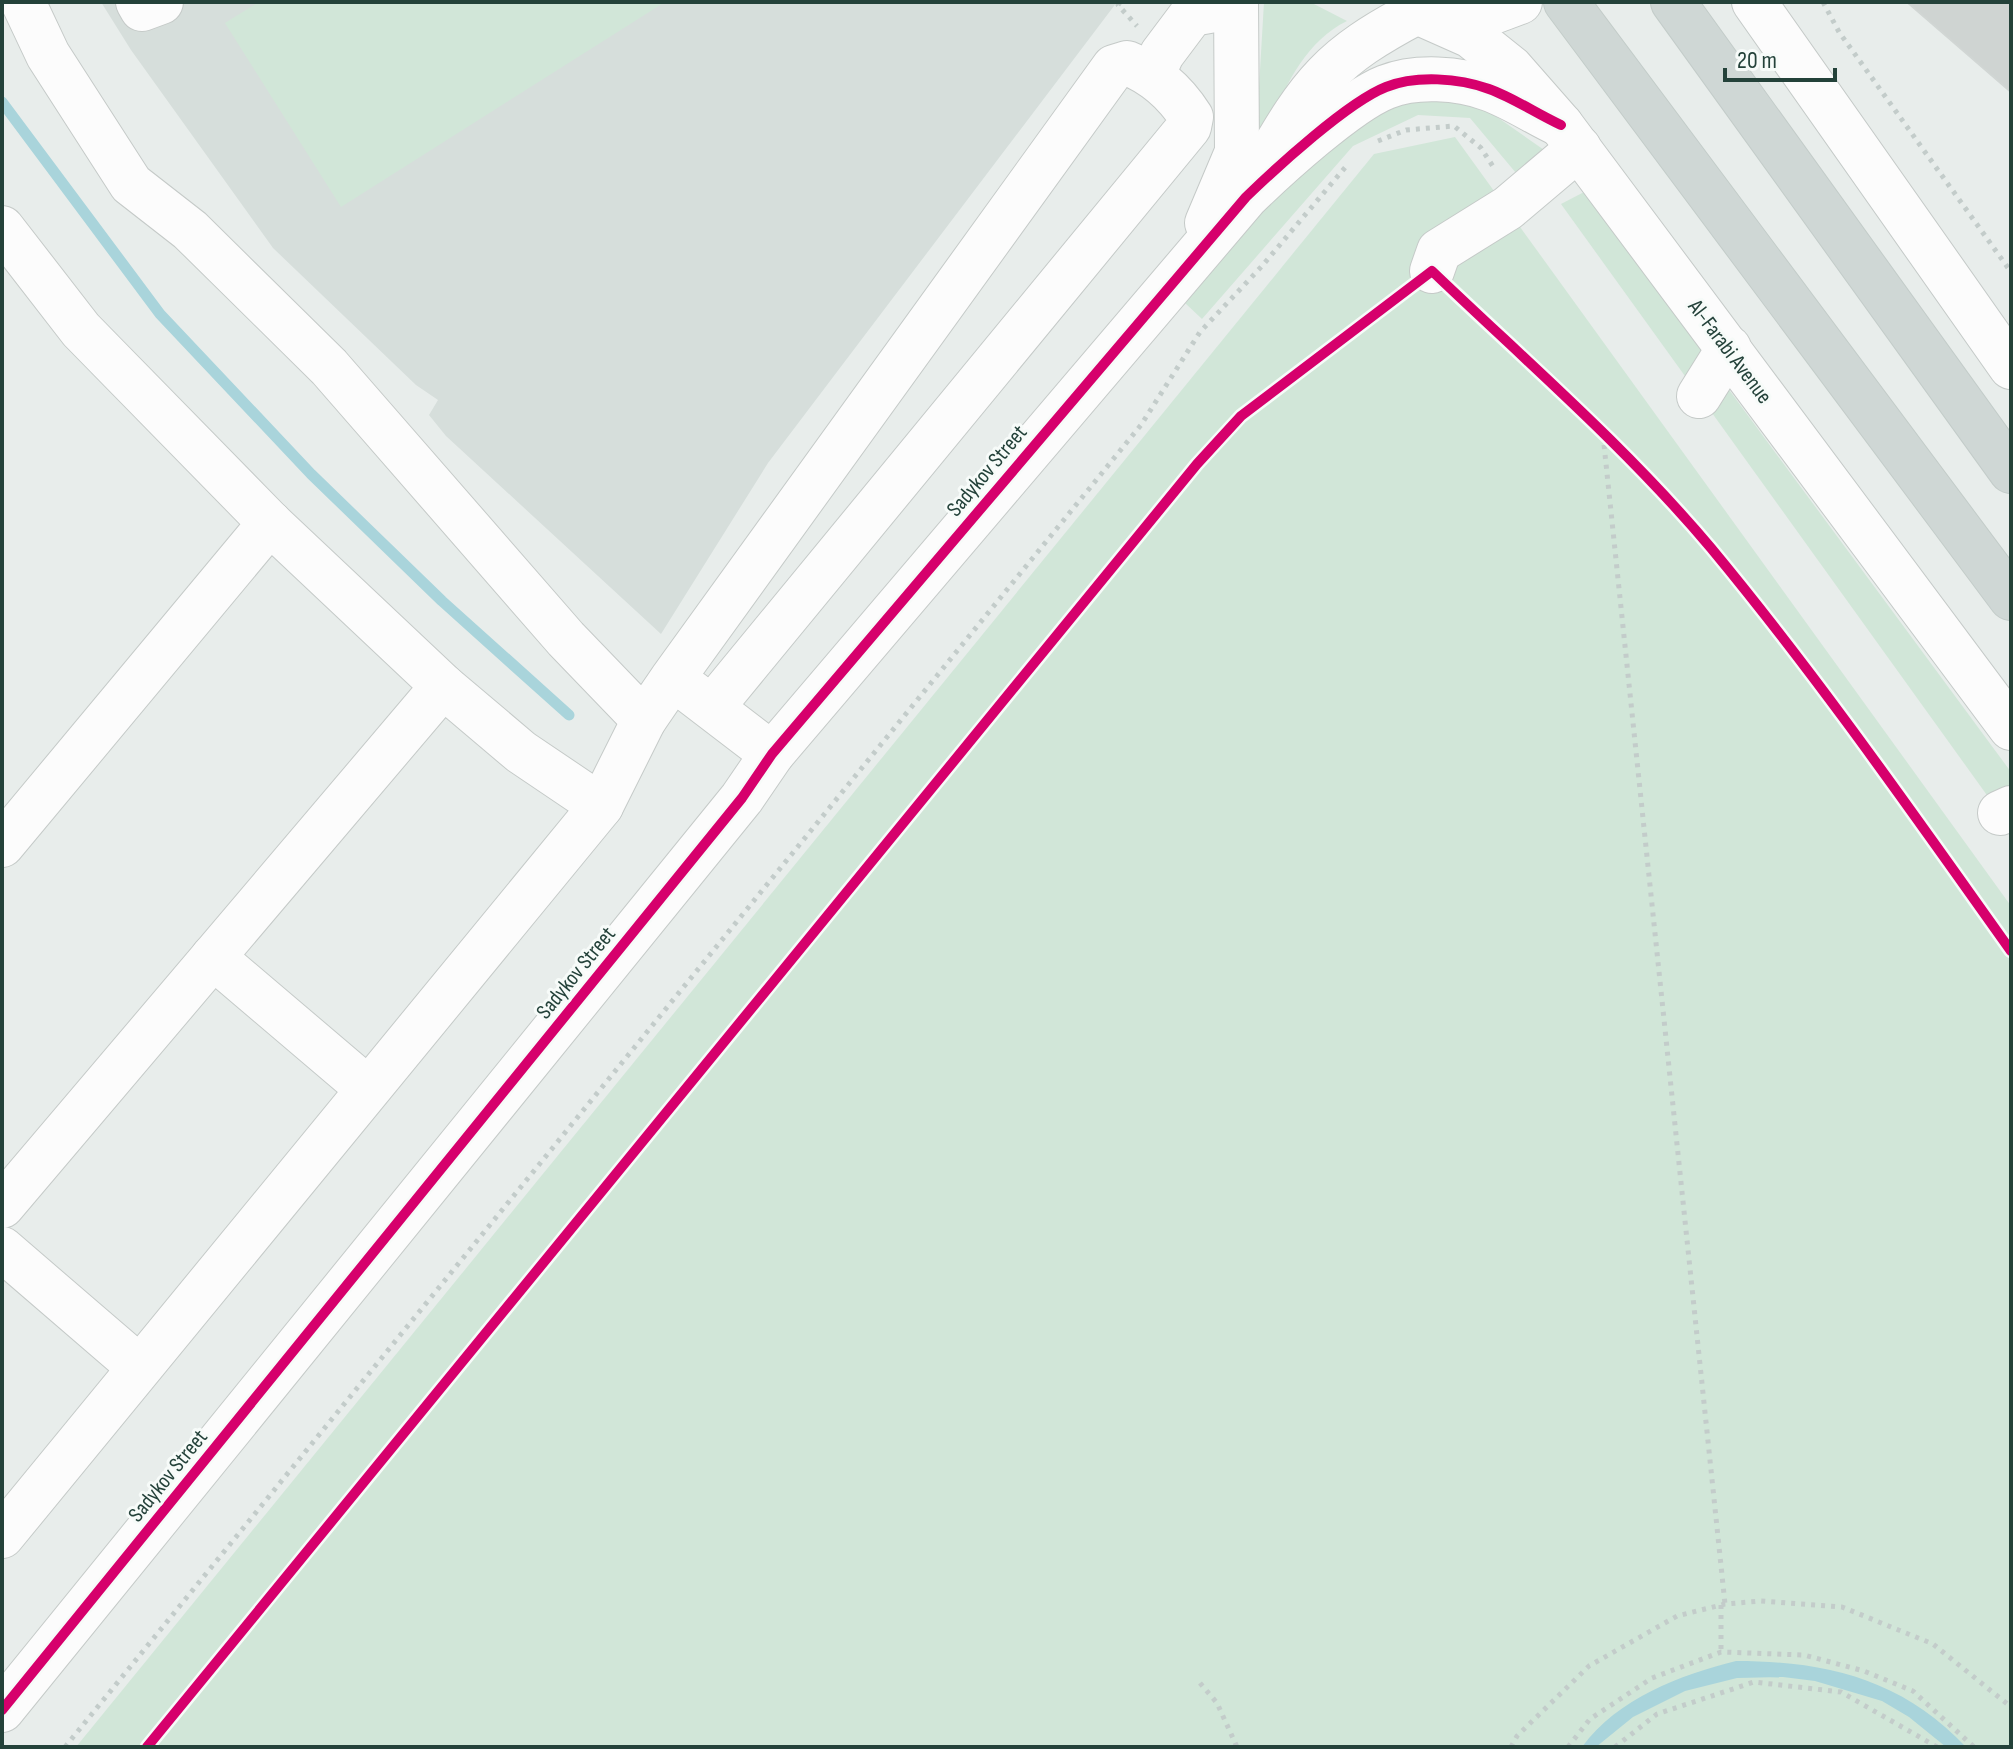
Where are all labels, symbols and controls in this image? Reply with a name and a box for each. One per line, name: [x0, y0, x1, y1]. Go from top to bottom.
scale bar: [1725, 32, 1835, 82]
text: 20 m: [1737, 46, 1777, 75]
street label: Al-Farabi Avenue: [1681, 294, 1778, 409]
street label: Sadykov Street: [941, 420, 1033, 522]
street label: Sadykov Street: [531, 921, 622, 1025]
street label: Sadykov Street: [123, 1424, 214, 1528]

